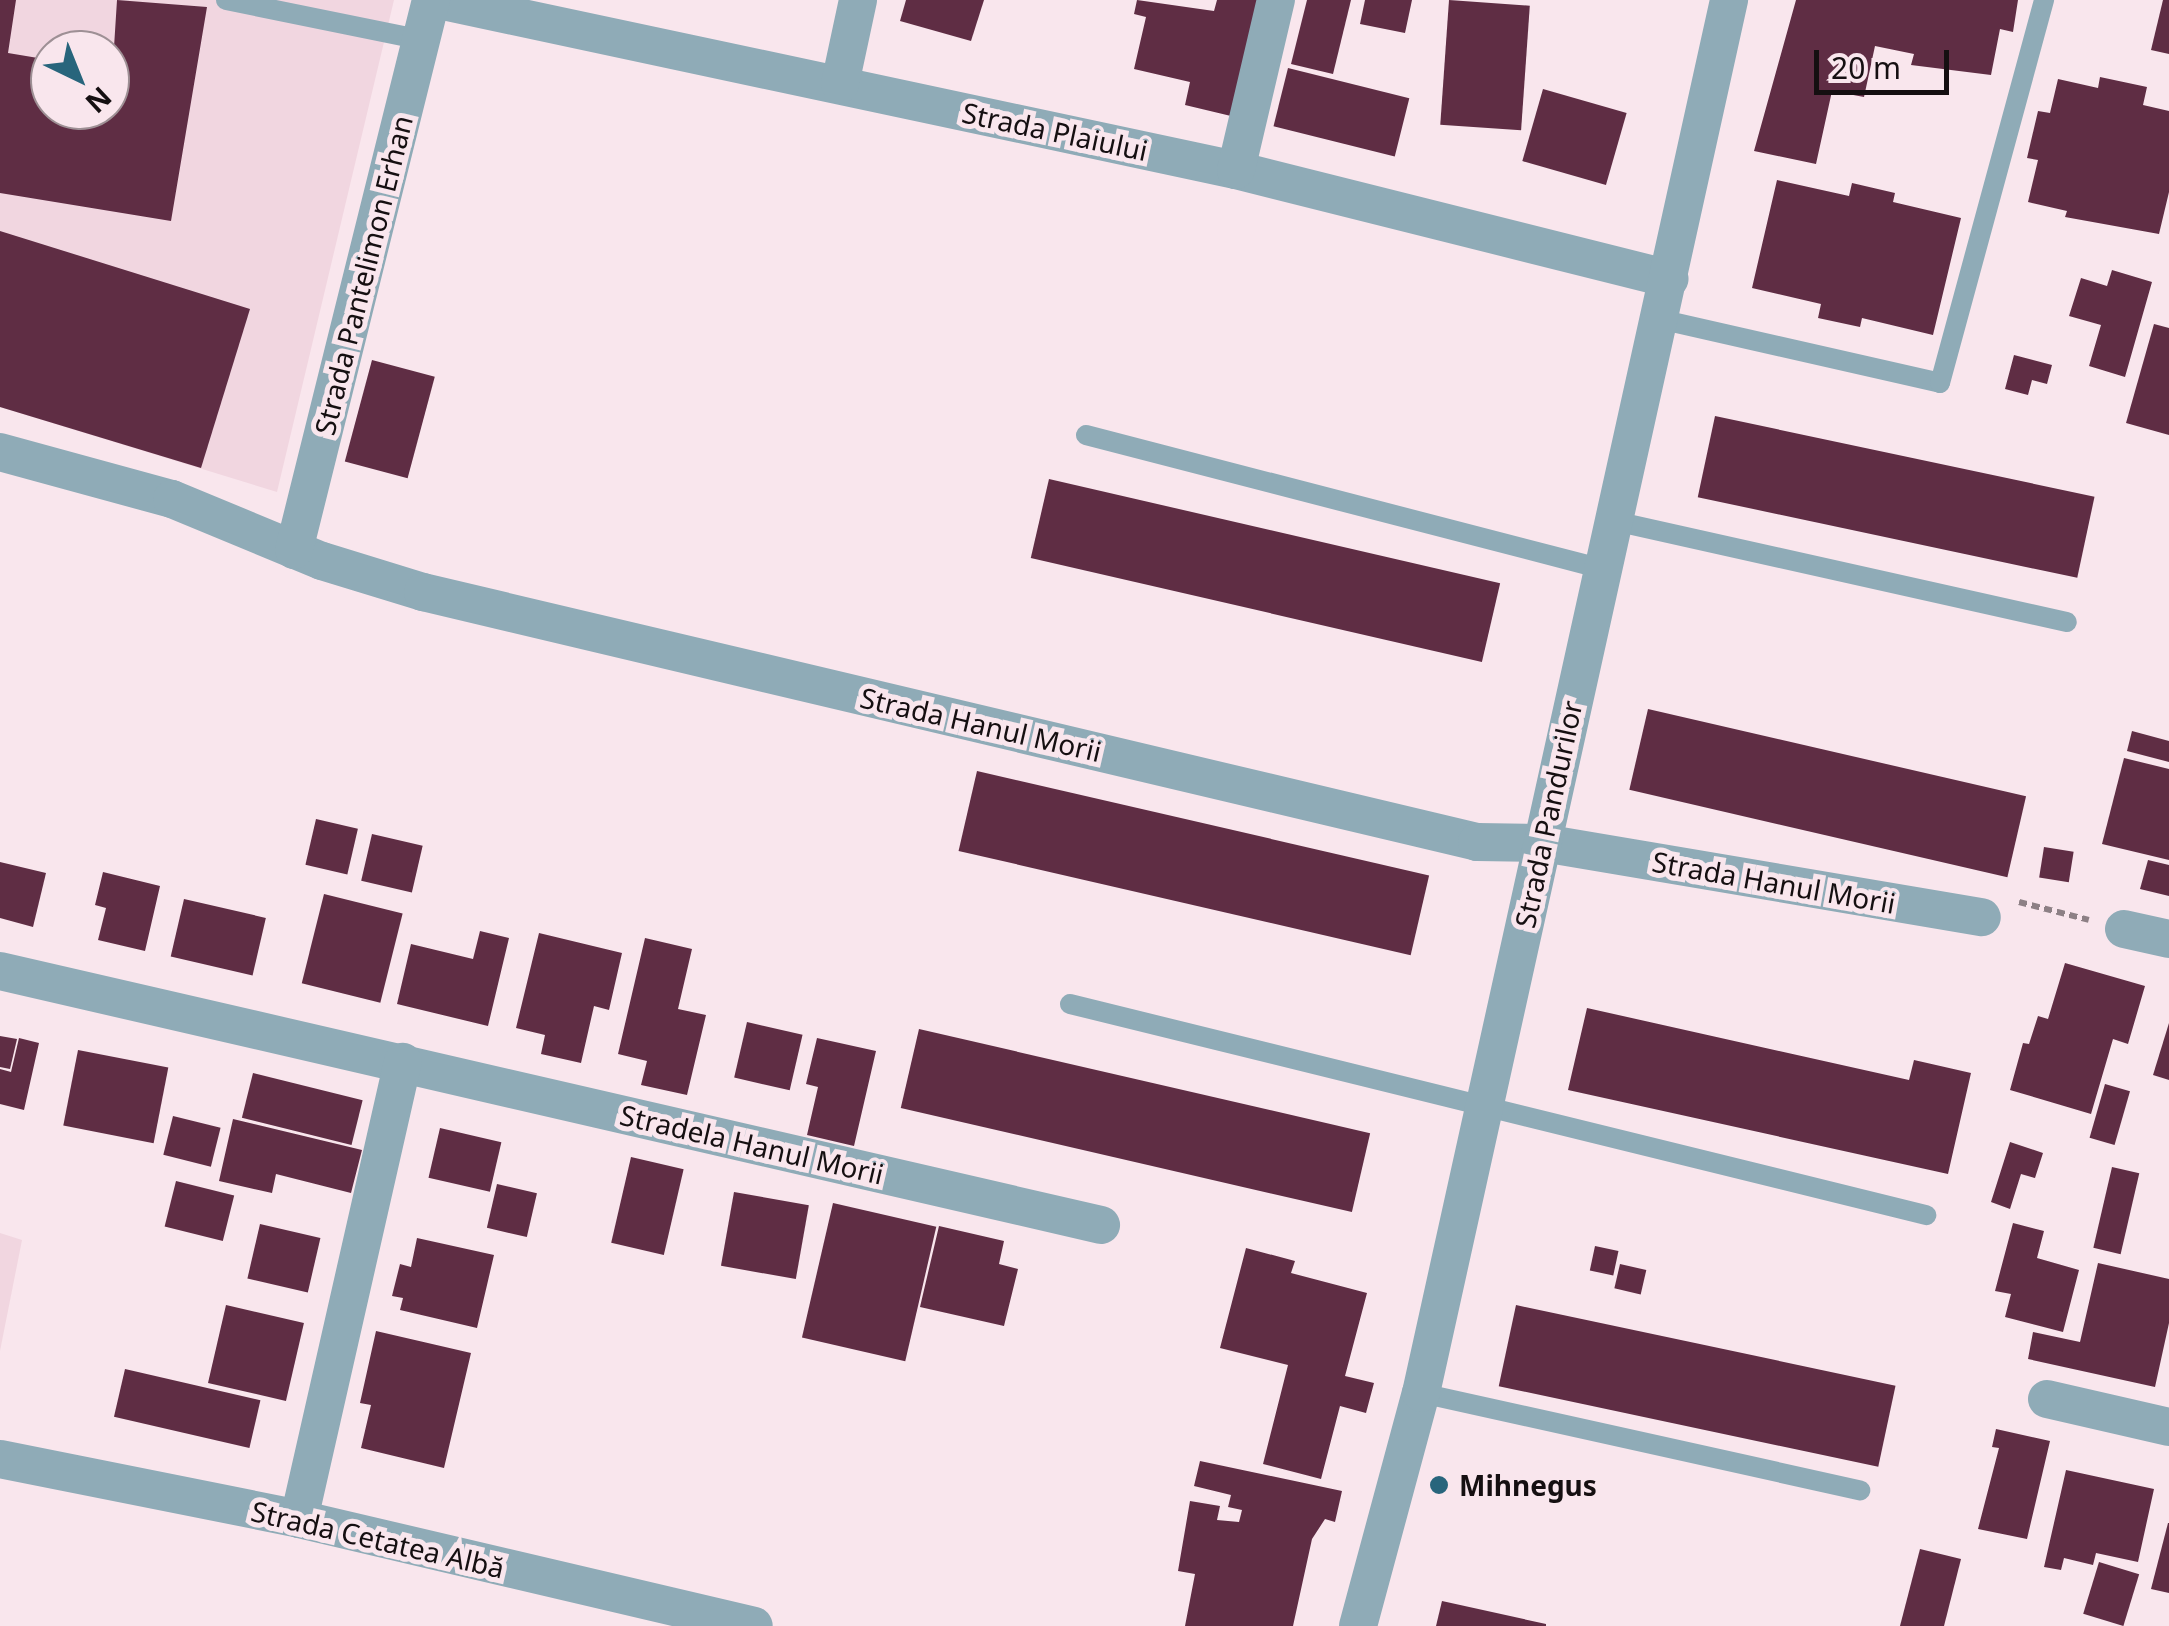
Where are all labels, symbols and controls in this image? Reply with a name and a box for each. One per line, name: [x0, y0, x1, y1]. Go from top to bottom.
north arrow: [30, 30, 130, 130]
scale bar: [1819, 30, 1954, 92]
text: 20 m: [1831, 47, 1901, 88]
text: N: [78, 79, 120, 122]
street label: Strada Plaiului: [959, 95, 1151, 167]
street label: Strada Pantelimon Erhan: [307, 112, 419, 438]
street label: Strada Hanul Morii: [857, 680, 1105, 768]
street label: Strada Pandurilor: [1508, 697, 1588, 931]
street label: Strada Hanul Morii: [1650, 844, 1898, 920]
street label: Stradela Hanul Morii: [617, 1097, 887, 1191]
place label: Mihnegus: [1459, 1468, 1597, 1502]
marker: Mihnegus: [1428, 1474, 1450, 1496]
street label: Strada Cetatea Albă: [248, 1494, 508, 1584]

